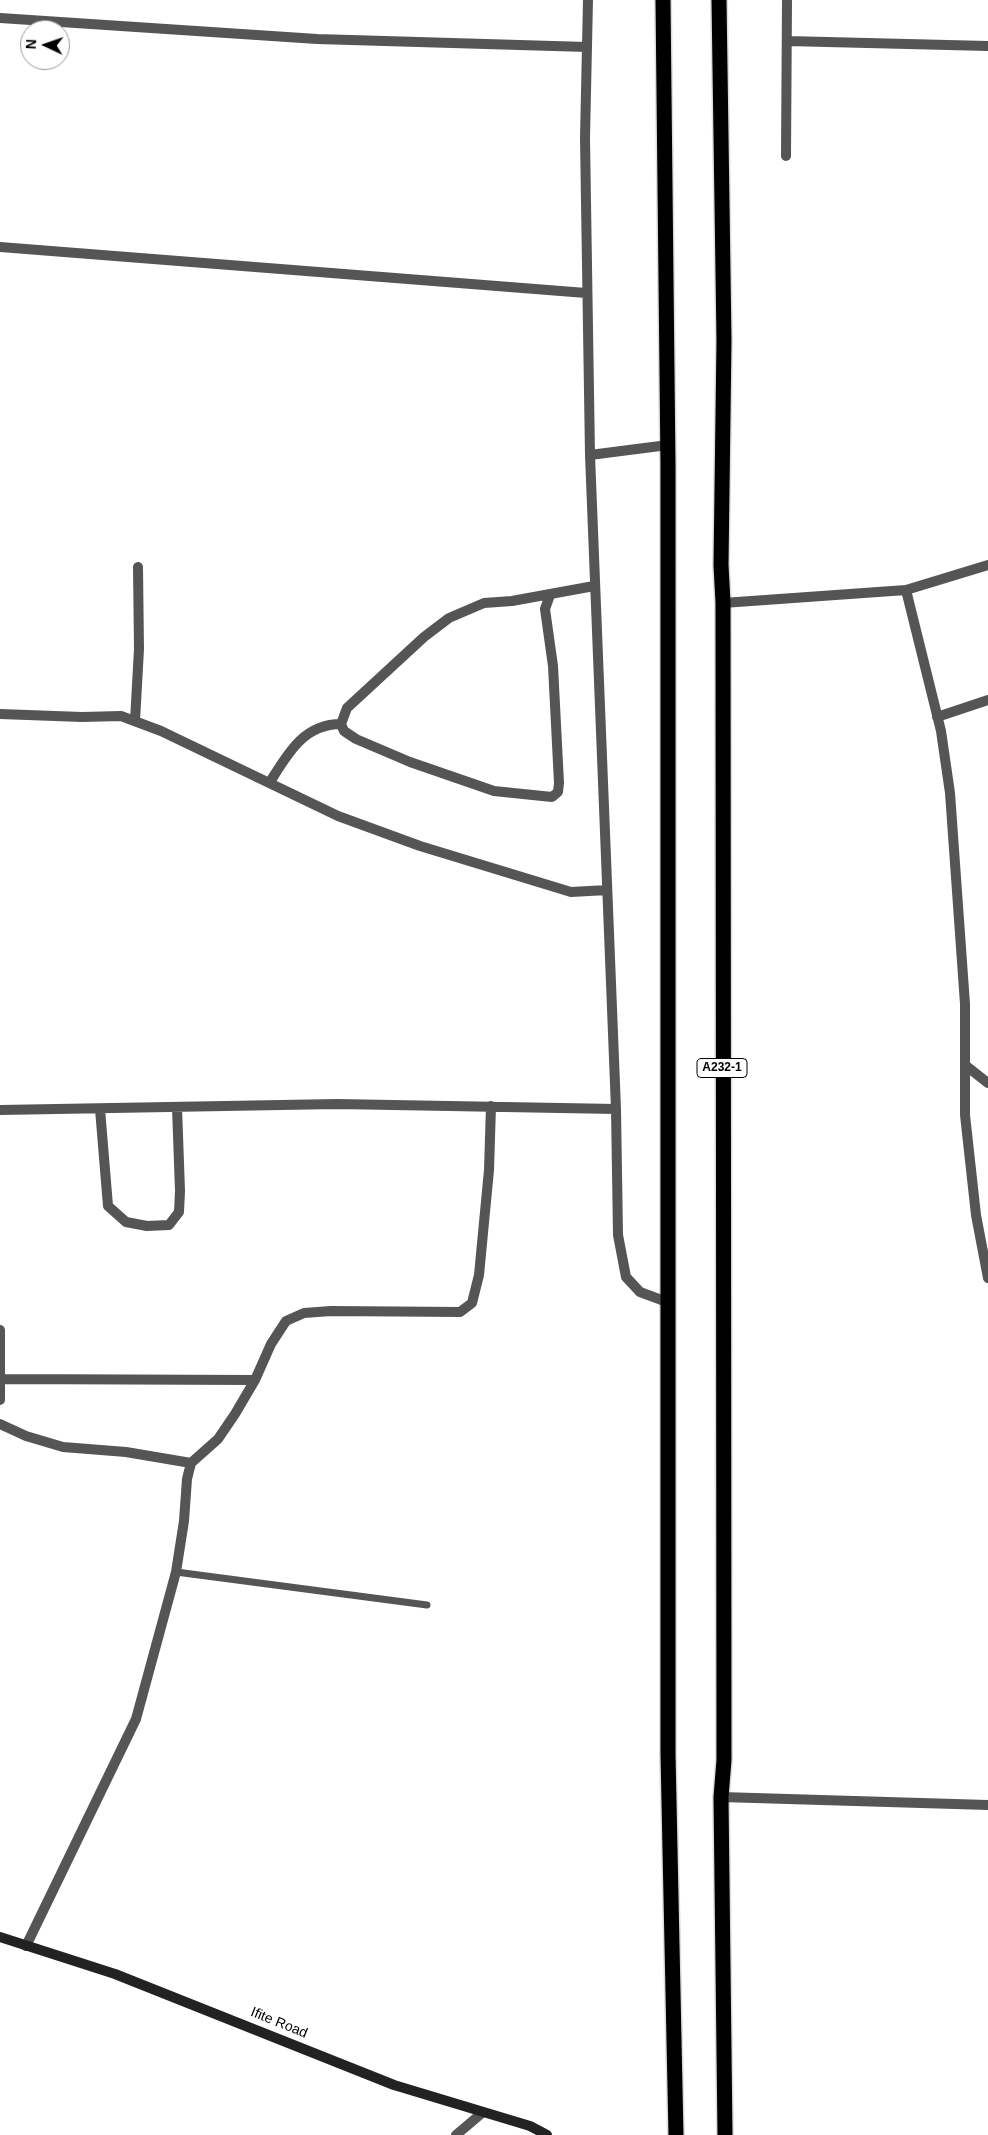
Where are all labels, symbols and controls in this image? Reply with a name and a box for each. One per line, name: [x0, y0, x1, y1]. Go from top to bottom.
north arrow: [20, 20, 70, 70]
text: N: [23, 39, 39, 50]
road number: A232-1: [697, 1058, 747, 1078]
street label: Ifite Road: [248, 2004, 310, 2042]

